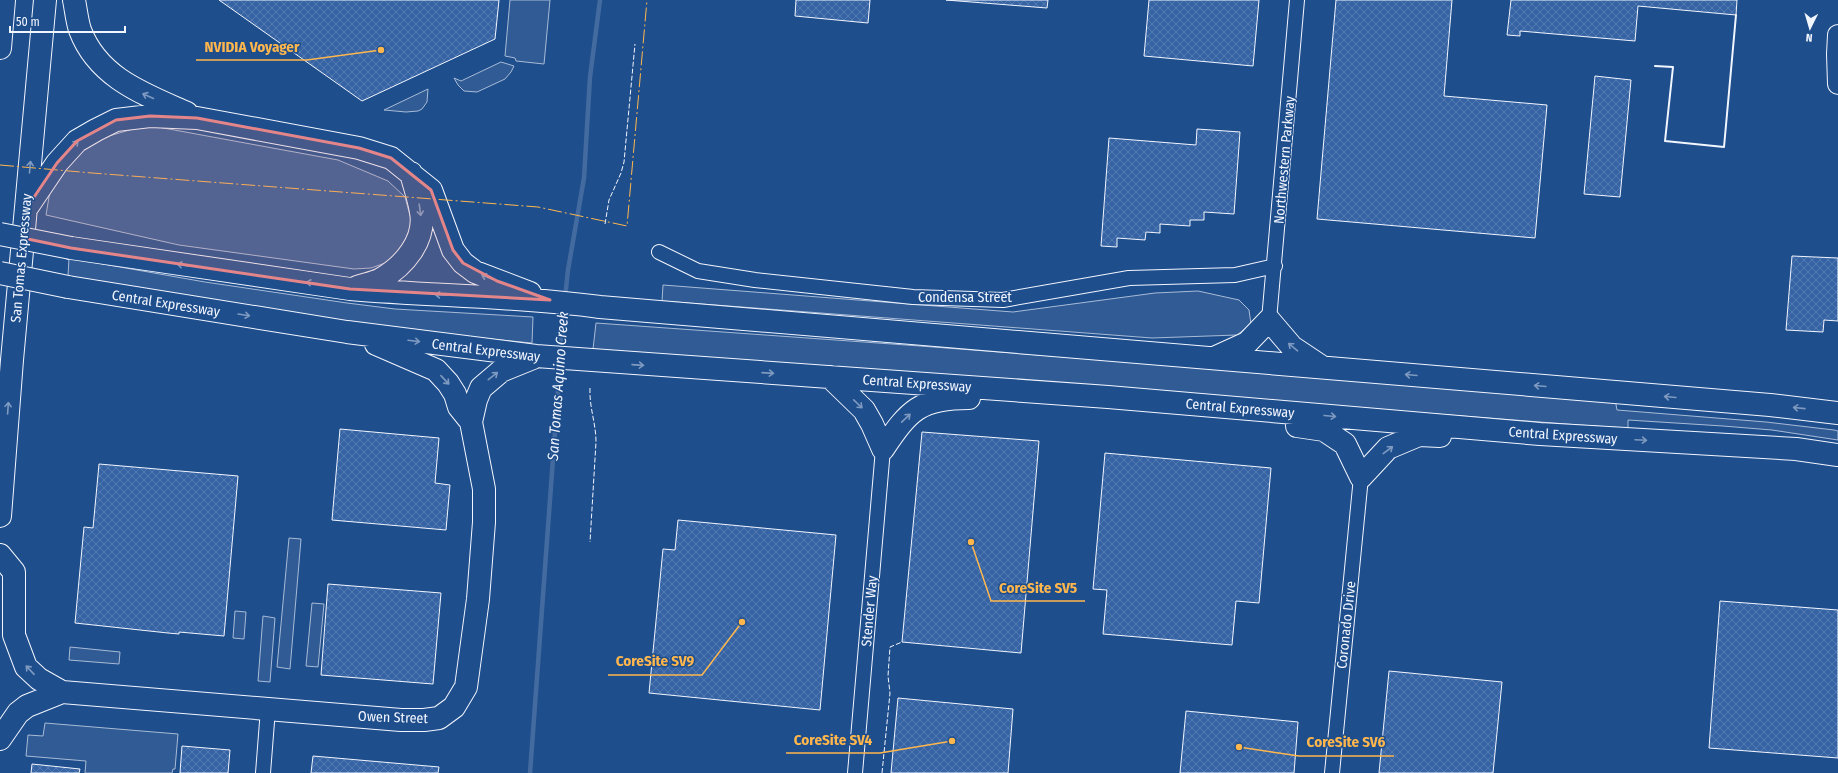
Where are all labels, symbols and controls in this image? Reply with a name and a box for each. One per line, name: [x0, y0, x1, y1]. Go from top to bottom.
scale bar: [10, 8, 125, 34]
north arrow: [1790, 8, 1830, 48]
text: 50 m: [16, 15, 40, 29]
text: N: [1805, 31, 1813, 44]
callout: NVIDIA Voyager: [196, 33, 307, 60]
text: NVIDIA Voyager: [205, 38, 300, 56]
one-way arrow: [143, 92, 155, 99]
street label: Northwestern Parkway: [1270, 95, 1299, 225]
one-way arrow: [69, 140, 79, 149]
one-way arrow: [26, 160, 33, 173]
street label: San Tomas Expressway: [7, 192, 36, 323]
one-way arrow: [416, 204, 424, 217]
one-way arrow: [177, 261, 190, 269]
one-way arrow: [481, 272, 493, 280]
one-way arrow: [306, 279, 319, 287]
street label: Central Expressway: [111, 287, 222, 321]
street label: Condensa Street: [918, 289, 1012, 306]
one-way arrow: [435, 291, 448, 299]
water label: San Tomas Aquino Creek: [544, 310, 572, 462]
one-way arrow: [238, 312, 251, 320]
street label: Central Expressway: [431, 335, 542, 366]
one-way arrow: [407, 337, 420, 345]
one-way arrow: [1288, 343, 1299, 352]
one-way arrow: [631, 361, 644, 368]
one-way arrow: [761, 370, 774, 377]
street label: Central Expressway: [862, 371, 973, 396]
one-way arrow: [488, 372, 499, 380]
one-way arrow: [1405, 372, 1418, 379]
one-way arrow: [440, 374, 449, 385]
one-way arrow: [1534, 383, 1547, 390]
one-way arrow: [1664, 393, 1677, 400]
street label: Central Expressway: [1185, 395, 1296, 422]
one-way arrow: [853, 399, 863, 409]
one-way arrow: [5, 402, 12, 415]
one-way arrow: [1793, 405, 1806, 412]
one-way arrow: [1323, 412, 1336, 420]
one-way arrow: [901, 413, 912, 422]
street label: Central Expressway: [1508, 423, 1619, 448]
one-way arrow: [1634, 437, 1647, 444]
one-way arrow: [1383, 446, 1394, 454]
street label: Stender Way: [858, 574, 881, 647]
callout: CoreSite SV5: [991, 574, 1085, 601]
text: CoreSite SV5: [999, 579, 1077, 597]
street label: Coronado Drive: [1333, 580, 1360, 670]
callout: CoreSite SV9: [608, 648, 702, 675]
text: CoreSite SV9: [616, 652, 695, 670]
one-way arrow: [26, 665, 35, 675]
street label: Owen Street: [358, 708, 429, 727]
callout: CoreSite SV4: [786, 726, 880, 753]
callout: CoreSite SV6: [1299, 729, 1394, 756]
text: CoreSite SV4: [794, 731, 872, 749]
text: CoreSite SV6: [1307, 733, 1386, 751]

